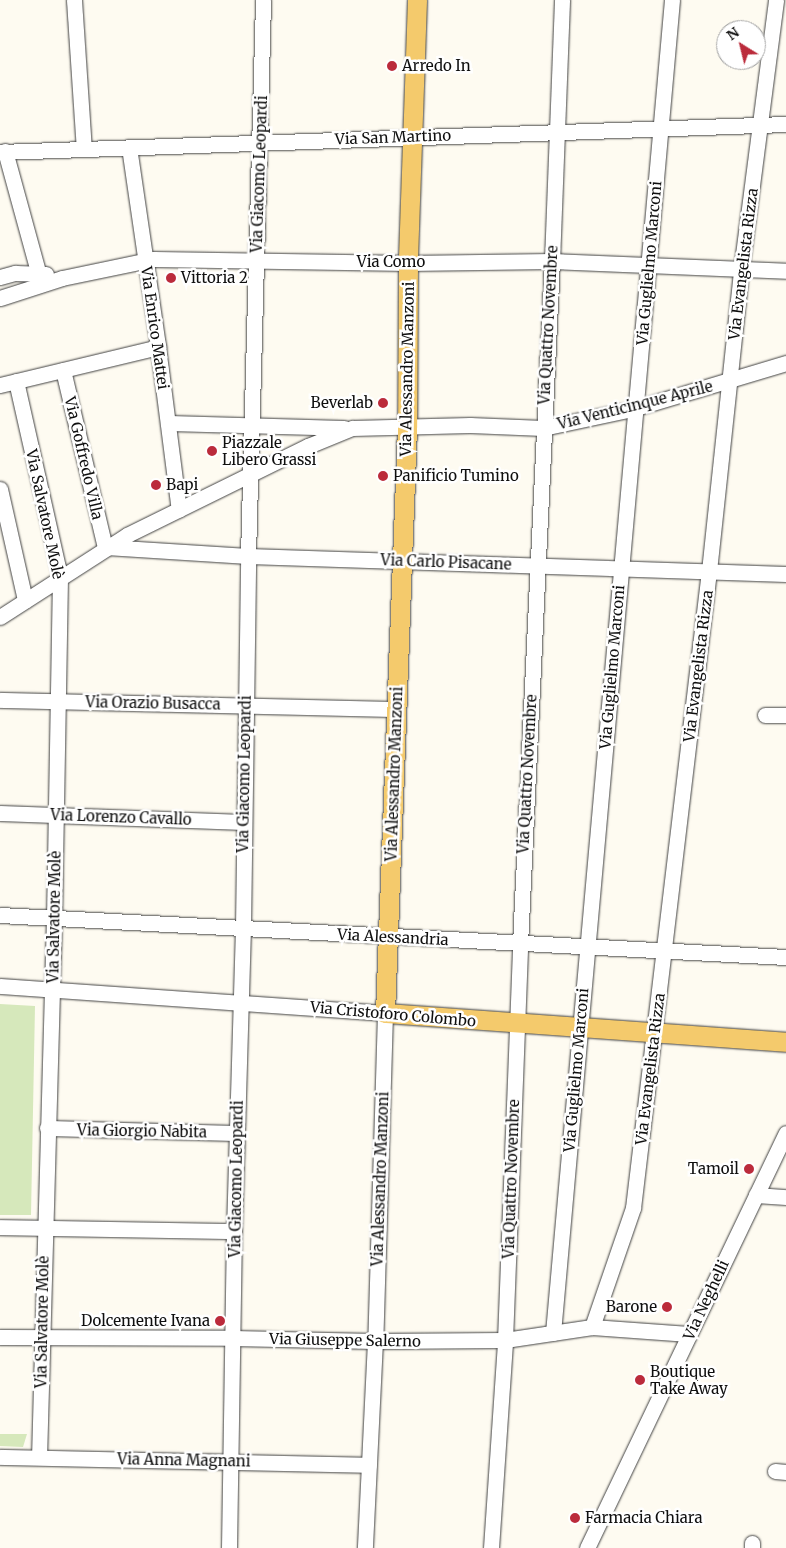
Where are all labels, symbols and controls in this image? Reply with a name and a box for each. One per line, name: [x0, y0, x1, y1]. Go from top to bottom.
north arrow: [716, 20, 766, 70]
text: N: [723, 23, 743, 44]
place label: Arredo In: [402, 57, 471, 75]
marker: Arredo In: [386, 60, 398, 72]
street label: Via Giacomo Leopardi: [247, 95, 271, 253]
street label: Via San Martino: [335, 126, 451, 148]
street label: Via Guglielmo Marconi: [633, 180, 665, 346]
street label: Via Evangelista Rizza: [725, 187, 761, 341]
street label: Via Quattro Novembre: [535, 245, 561, 405]
street label: Via Como: [357, 253, 425, 271]
street label: Via Enrico Mattei: [137, 265, 173, 391]
place label: Vittoria 2: [181, 269, 248, 287]
marker: Vittoria 2: [165, 272, 177, 284]
street label: Via Alessandro Manzoni: [396, 281, 418, 457]
street label: Via Venticinque Aprile: [556, 377, 714, 433]
place label: Beverlab: [310, 394, 373, 412]
street label: Via Goffredo Villa: [61, 395, 107, 521]
marker: Beverlab: [377, 397, 389, 409]
place label: Piazzale Libero Grassi: [222, 433, 316, 468]
marker: Piazzale Libero Grassi: [206, 445, 218, 457]
street label: Via Salvatore Molè: [22, 447, 68, 581]
place label: Panificio Tumino: [393, 467, 519, 485]
marker: Panificio Tumino: [377, 470, 389, 482]
place label: Bapi: [166, 476, 198, 494]
marker: Bapi: [150, 479, 162, 491]
street label: Via Carlo Pisacane: [380, 551, 512, 573]
street label: Via Guglielmo Marconi: [596, 584, 628, 750]
street label: Via Evangelista Rizza: [680, 589, 716, 743]
street label: Via Alessandro Manzoni: [382, 686, 406, 862]
street label: Via Orazio Busacca: [85, 693, 221, 713]
street label: Via Quattro Novembre: [514, 694, 540, 854]
street label: Via Giacomo Leopardi: [234, 695, 254, 853]
street label: Via Lorenzo Cavallo: [50, 806, 192, 828]
street label: Via Salvatore Molè: [44, 851, 64, 983]
street label: Via Alessandria: [337, 925, 449, 949]
street label: Via Guglielmo Marconi: [560, 987, 592, 1153]
street label: Via Evangelista Rizza: [632, 992, 668, 1146]
street label: Via Cristoforo Colombo: [309, 998, 477, 1030]
street label: Via Alessandro Manzoni: [368, 1091, 392, 1267]
street label: Via Quattro Novembre: [499, 1099, 523, 1259]
street label: Via Giacomo Leopardi: [226, 1100, 246, 1258]
street label: Via Giorgio Nabita: [77, 1121, 207, 1141]
place label: Tamoil: [688, 1160, 739, 1178]
marker: Tamoil: [743, 1163, 755, 1175]
street label: Via Salvatore Molè: [32, 1256, 52, 1388]
street label: Via Neghelli: [680, 1257, 732, 1343]
place label: Barone: [606, 1298, 657, 1316]
marker: Barone: [661, 1301, 673, 1313]
place label: Dolcemente Ivana: [81, 1312, 210, 1330]
marker: Dolcemente Ivana: [214, 1315, 226, 1327]
street label: Via Giuseppe Salerno: [269, 1330, 421, 1350]
place label: Boutique Take Away: [650, 1362, 728, 1397]
marker: Boutique Take Away: [634, 1374, 646, 1386]
street label: Via Anna Magnani: [117, 1450, 251, 1470]
place label: Farmacia Chiara: [585, 1509, 702, 1527]
marker: Farmacia Chiara: [569, 1512, 581, 1524]

